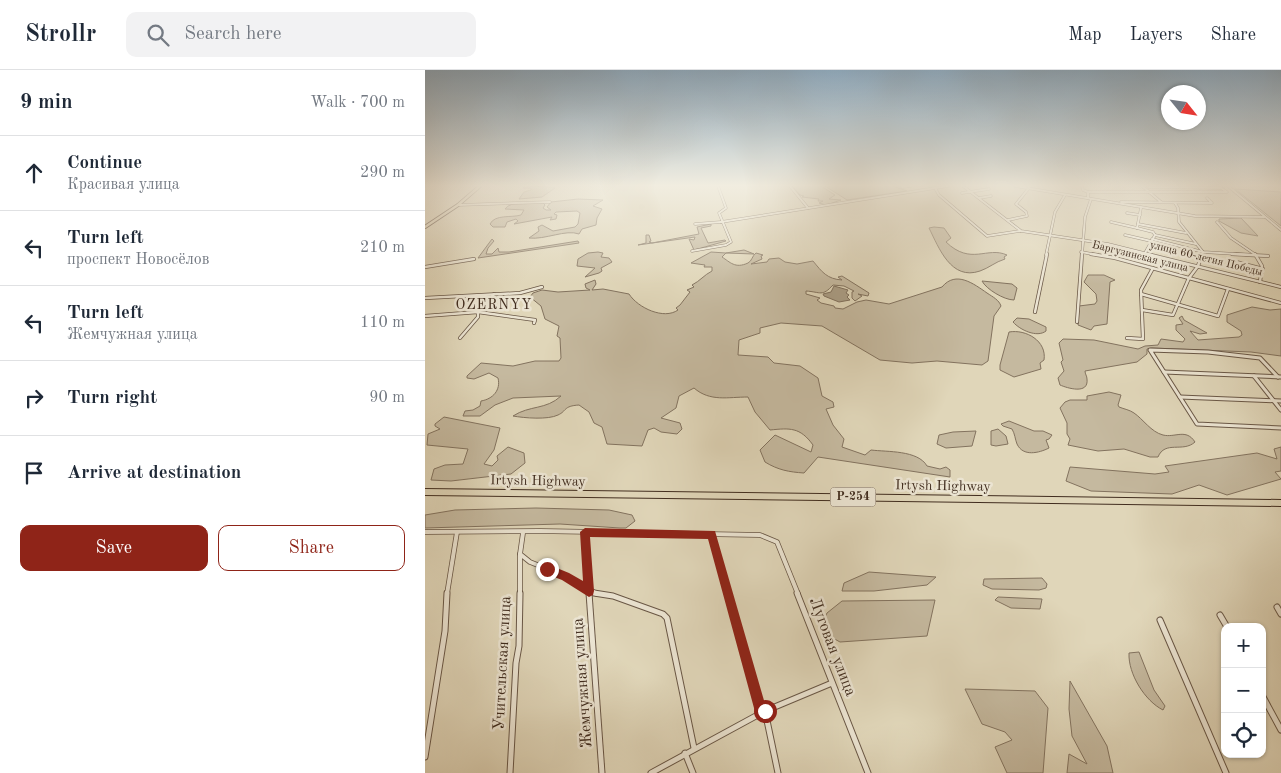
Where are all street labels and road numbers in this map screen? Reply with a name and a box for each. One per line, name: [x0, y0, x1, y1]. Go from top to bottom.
street label: Баргузинская улица: [1091, 240, 1190, 274]
street label: улица 60-летия Победы: [1148, 240, 1264, 278]
street label: Irtysh Highway: [490, 473, 587, 489]
street label: Irtysh Highway: [895, 478, 992, 494]
road number: Р-254: [831, 488, 875, 507]
street label: Учительская улица: [491, 595, 515, 731]
street label: Луговая улица: [806, 595, 858, 699]
street label: Жемчужная улица: [570, 617, 596, 749]

